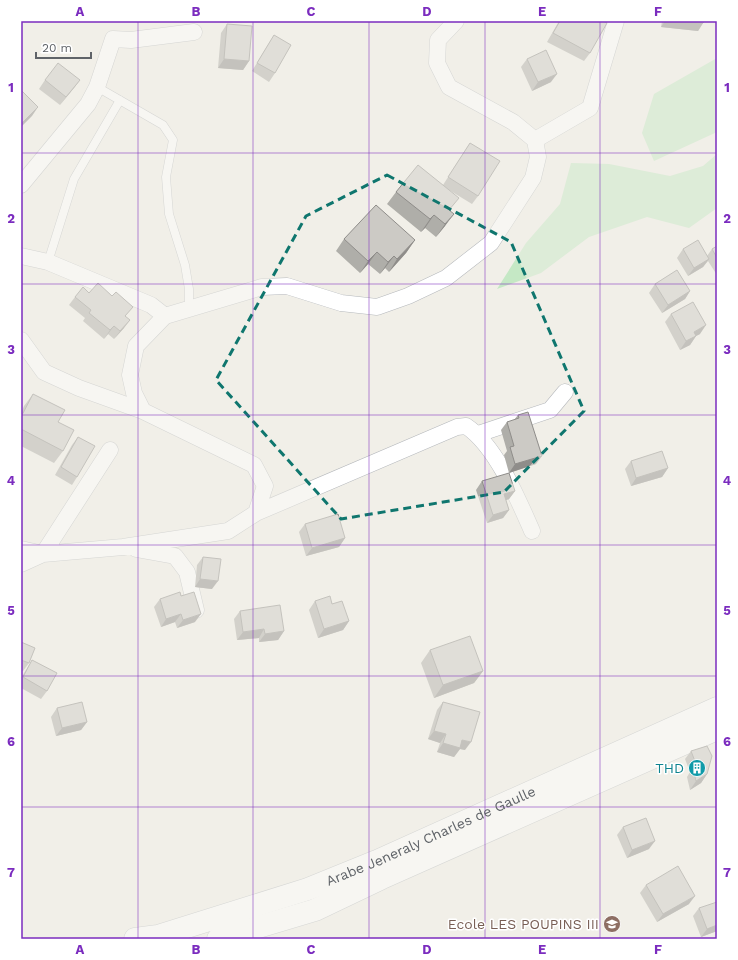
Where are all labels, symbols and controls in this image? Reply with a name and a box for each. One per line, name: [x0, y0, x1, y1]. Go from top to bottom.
text: A: [76, 4, 85, 19]
text: B: [192, 4, 201, 19]
text: C: [307, 4, 316, 19]
text: D: [422, 4, 432, 19]
text: E: [538, 4, 546, 19]
text: F: [654, 4, 662, 19]
scale bar: [36, 34, 91, 60]
text: 20 m: [42, 41, 72, 55]
text: 1: [8, 80, 14, 95]
text: 1: [724, 80, 730, 95]
text: 2: [7, 211, 15, 226]
text: 2: [723, 211, 731, 226]
text: 3: [7, 342, 15, 357]
text: 3: [723, 342, 731, 357]
text: 4: [7, 473, 16, 488]
text: 4: [723, 473, 732, 488]
text: 5: [7, 603, 15, 618]
text: 5: [723, 603, 731, 618]
text: 6: [7, 734, 15, 749]
text: 6: [723, 734, 731, 749]
building icon: THD: [687, 758, 707, 778]
place label: THD: [655, 760, 684, 776]
street label: Arabe Jeneraly Charles de Gaulle: [324, 783, 538, 889]
text: 7: [7, 865, 15, 880]
text: 7: [723, 865, 731, 880]
school or university icon: Ecole LES POUPINS III: [602, 914, 622, 934]
place label: Ecole LES POUPINS III: [448, 916, 599, 932]
text: A: [76, 942, 85, 957]
text: B: [192, 942, 201, 957]
text: C: [307, 942, 316, 957]
text: D: [422, 942, 432, 957]
text: E: [538, 942, 546, 957]
text: F: [654, 942, 662, 957]

